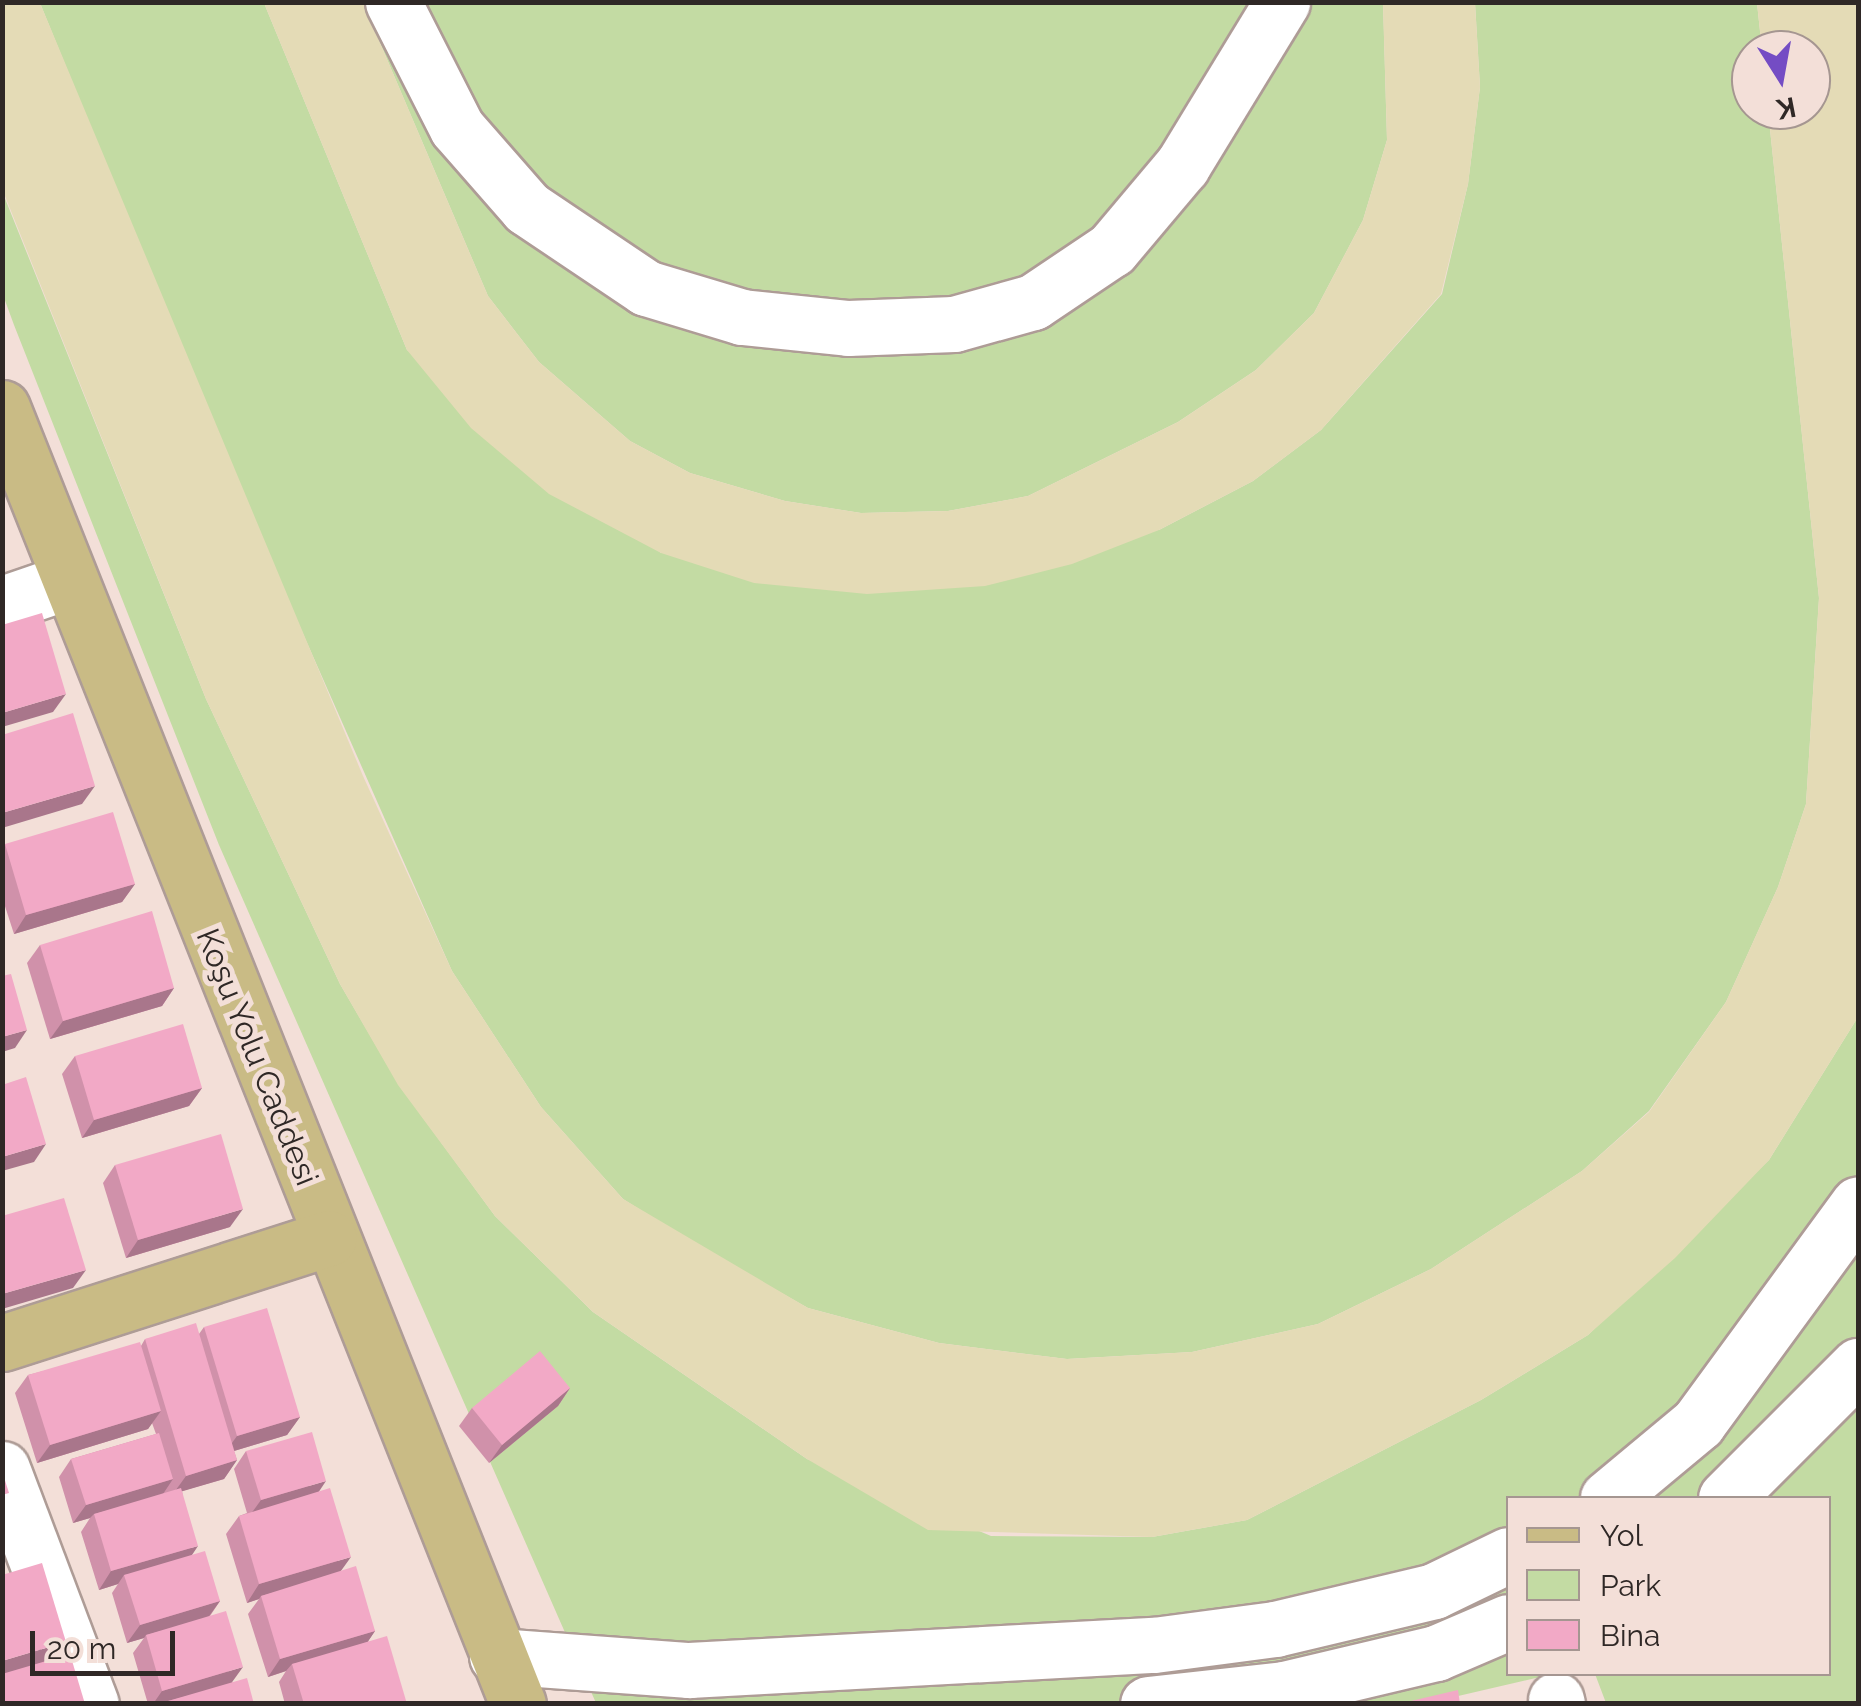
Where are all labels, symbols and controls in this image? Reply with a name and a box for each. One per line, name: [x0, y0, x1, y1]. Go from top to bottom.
north arrow: [1731, 30, 1831, 130]
text: K: [1774, 90, 1799, 126]
street label: Koşu Yolu Caddesi: [188, 923, 326, 1191]
legend: [1506, 1496, 1831, 1676]
text: Yol: [1600, 1518, 1643, 1553]
text: Park: [1600, 1568, 1661, 1603]
scale bar: [35, 1611, 180, 1673]
text: Bina: [1600, 1618, 1660, 1653]
text: 20 m: [47, 1631, 116, 1666]

